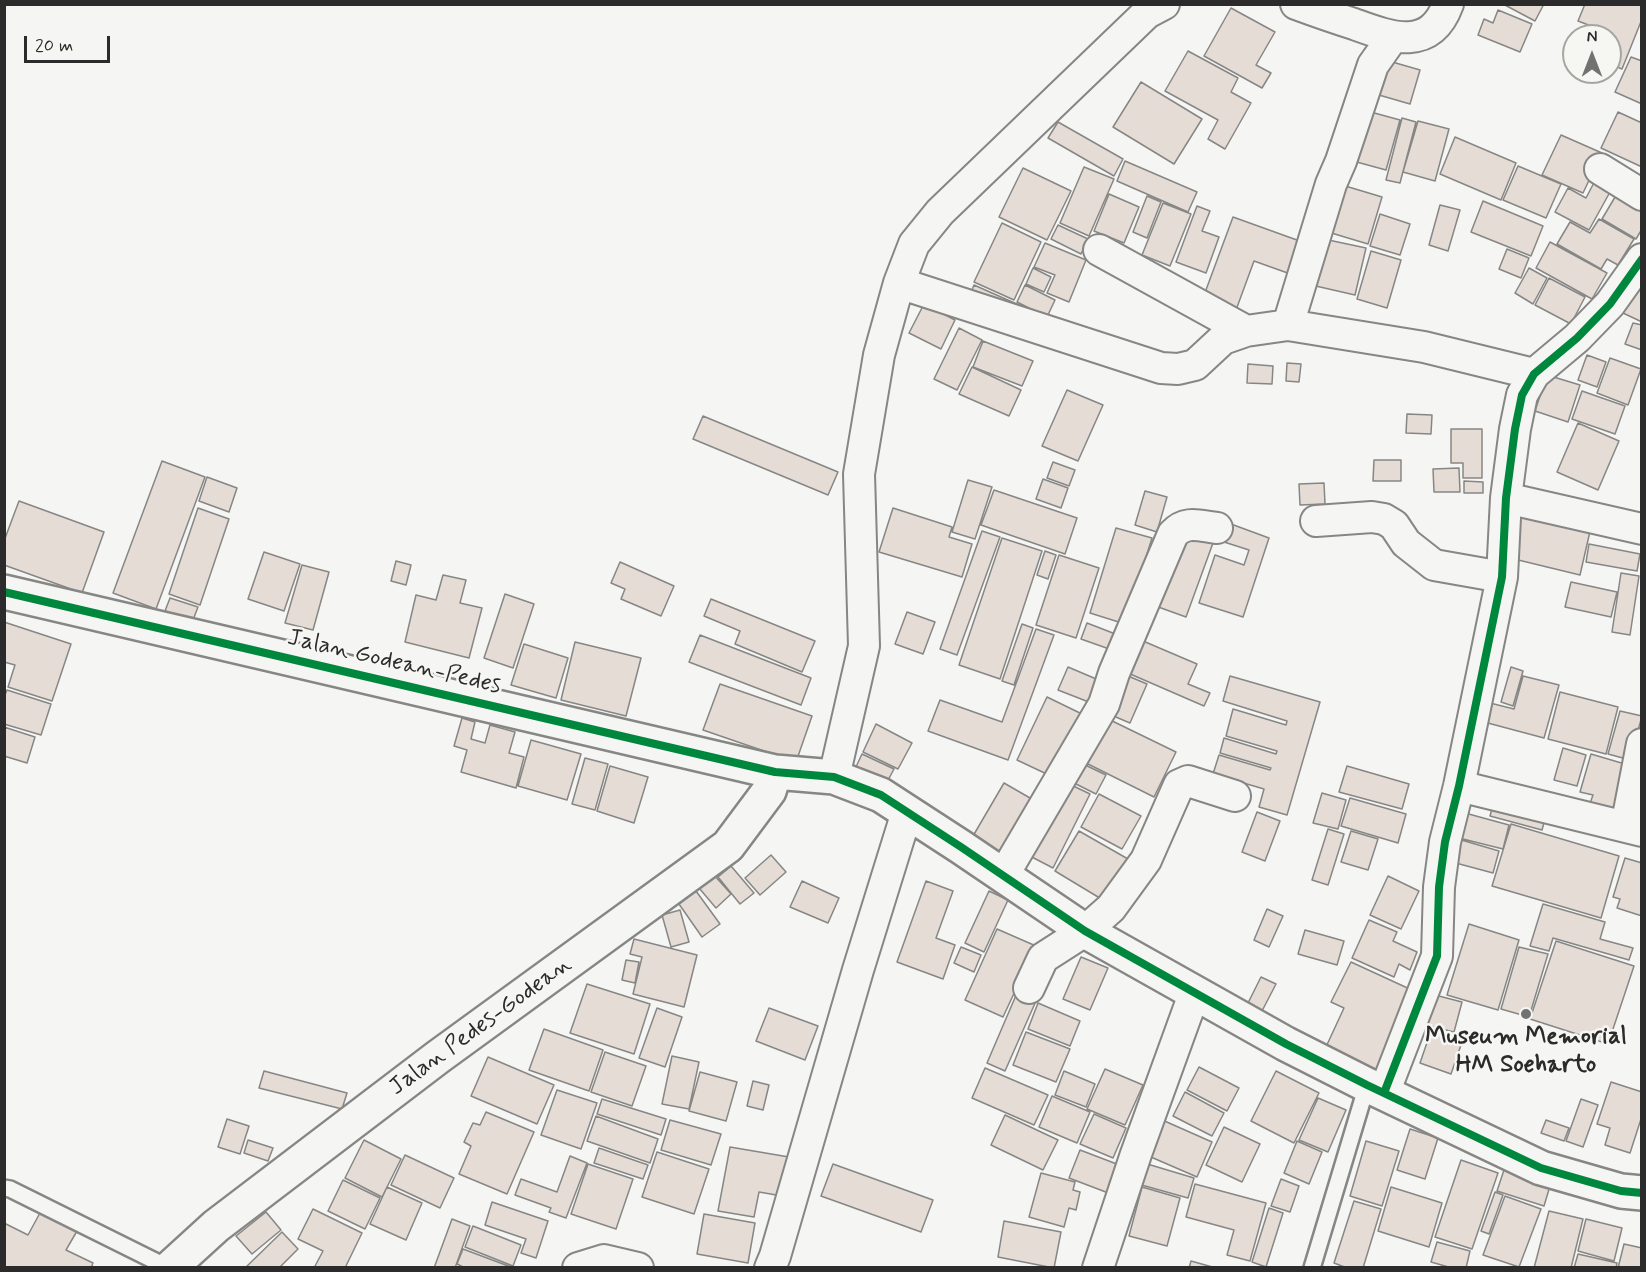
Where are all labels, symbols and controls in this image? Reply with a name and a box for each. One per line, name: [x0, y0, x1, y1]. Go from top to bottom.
scale bar: [27, 24, 112, 62]
north arrow: [1562, 24, 1622, 84]
text: N: [1587, 27, 1597, 48]
text: 20 m: [35, 34, 73, 58]
street label: Jalan Godean-Pedes: [284, 624, 504, 702]
street label: Jalan Pedes-Godean: [384, 951, 578, 1103]
marker: Museum Memorial HM Soeharto: [1519, 1007, 1533, 1021]
place label: Museum Memorial HM Soeharto: [1425, 1024, 1627, 1080]

